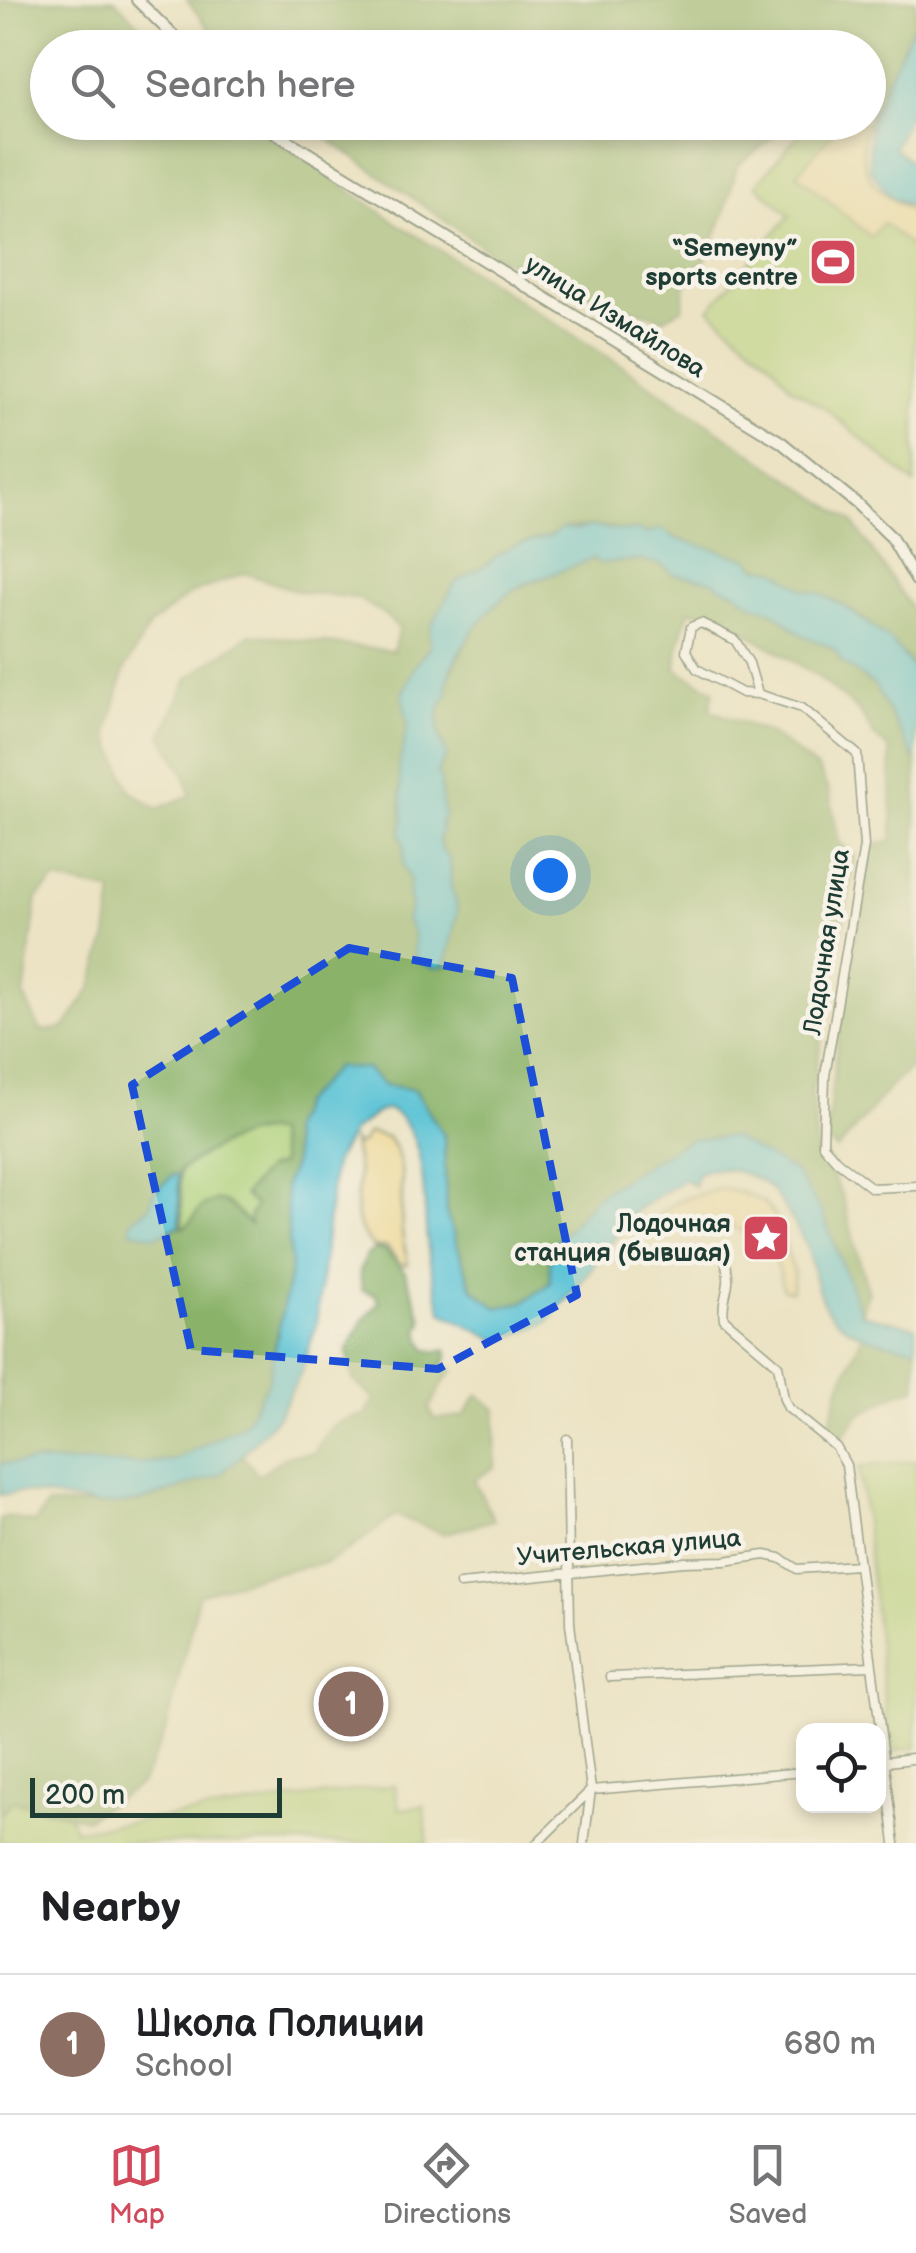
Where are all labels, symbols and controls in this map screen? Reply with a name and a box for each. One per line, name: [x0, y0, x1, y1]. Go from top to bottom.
search box: [30, 30, 886, 140]
icon: search: [65, 58, 120, 113]
text: Search here: [145, 63, 356, 108]
place label: “Semeyny” sports centre: [645, 233, 798, 293]
sports icon: “Semeyny” sports centre: [807, 236, 859, 288]
street label: улица Измайлова: [519, 249, 711, 385]
street label: Лодочная улица: [797, 846, 857, 1038]
your location: [525, 850, 576, 901]
place label: Лодочная станция (бывшая): [514, 1209, 731, 1269]
place icon: Лодочная станция (бывшая): [740, 1212, 792, 1264]
street label: Учительская улица: [516, 1523, 743, 1573]
pin: 1: [318, 1666, 384, 1742]
map controls: [796, 1723, 886, 1813]
button: locate: [796, 1723, 886, 1813]
scale bar: [30, 1773, 282, 1818]
text: 200 m: [45, 1779, 125, 1812]
text: Nearby: [40, 1883, 180, 1934]
text: Школа Полиции: [135, 2002, 425, 2047]
text: 1: [66, 2025, 79, 2064]
text: 680 m: [784, 2025, 876, 2064]
text: School: [135, 2047, 233, 2086]
tab: Map: [109, 2138, 165, 2231]
tab: Directions: [382, 2138, 511, 2231]
tab: Saved: [729, 2138, 807, 2231]

